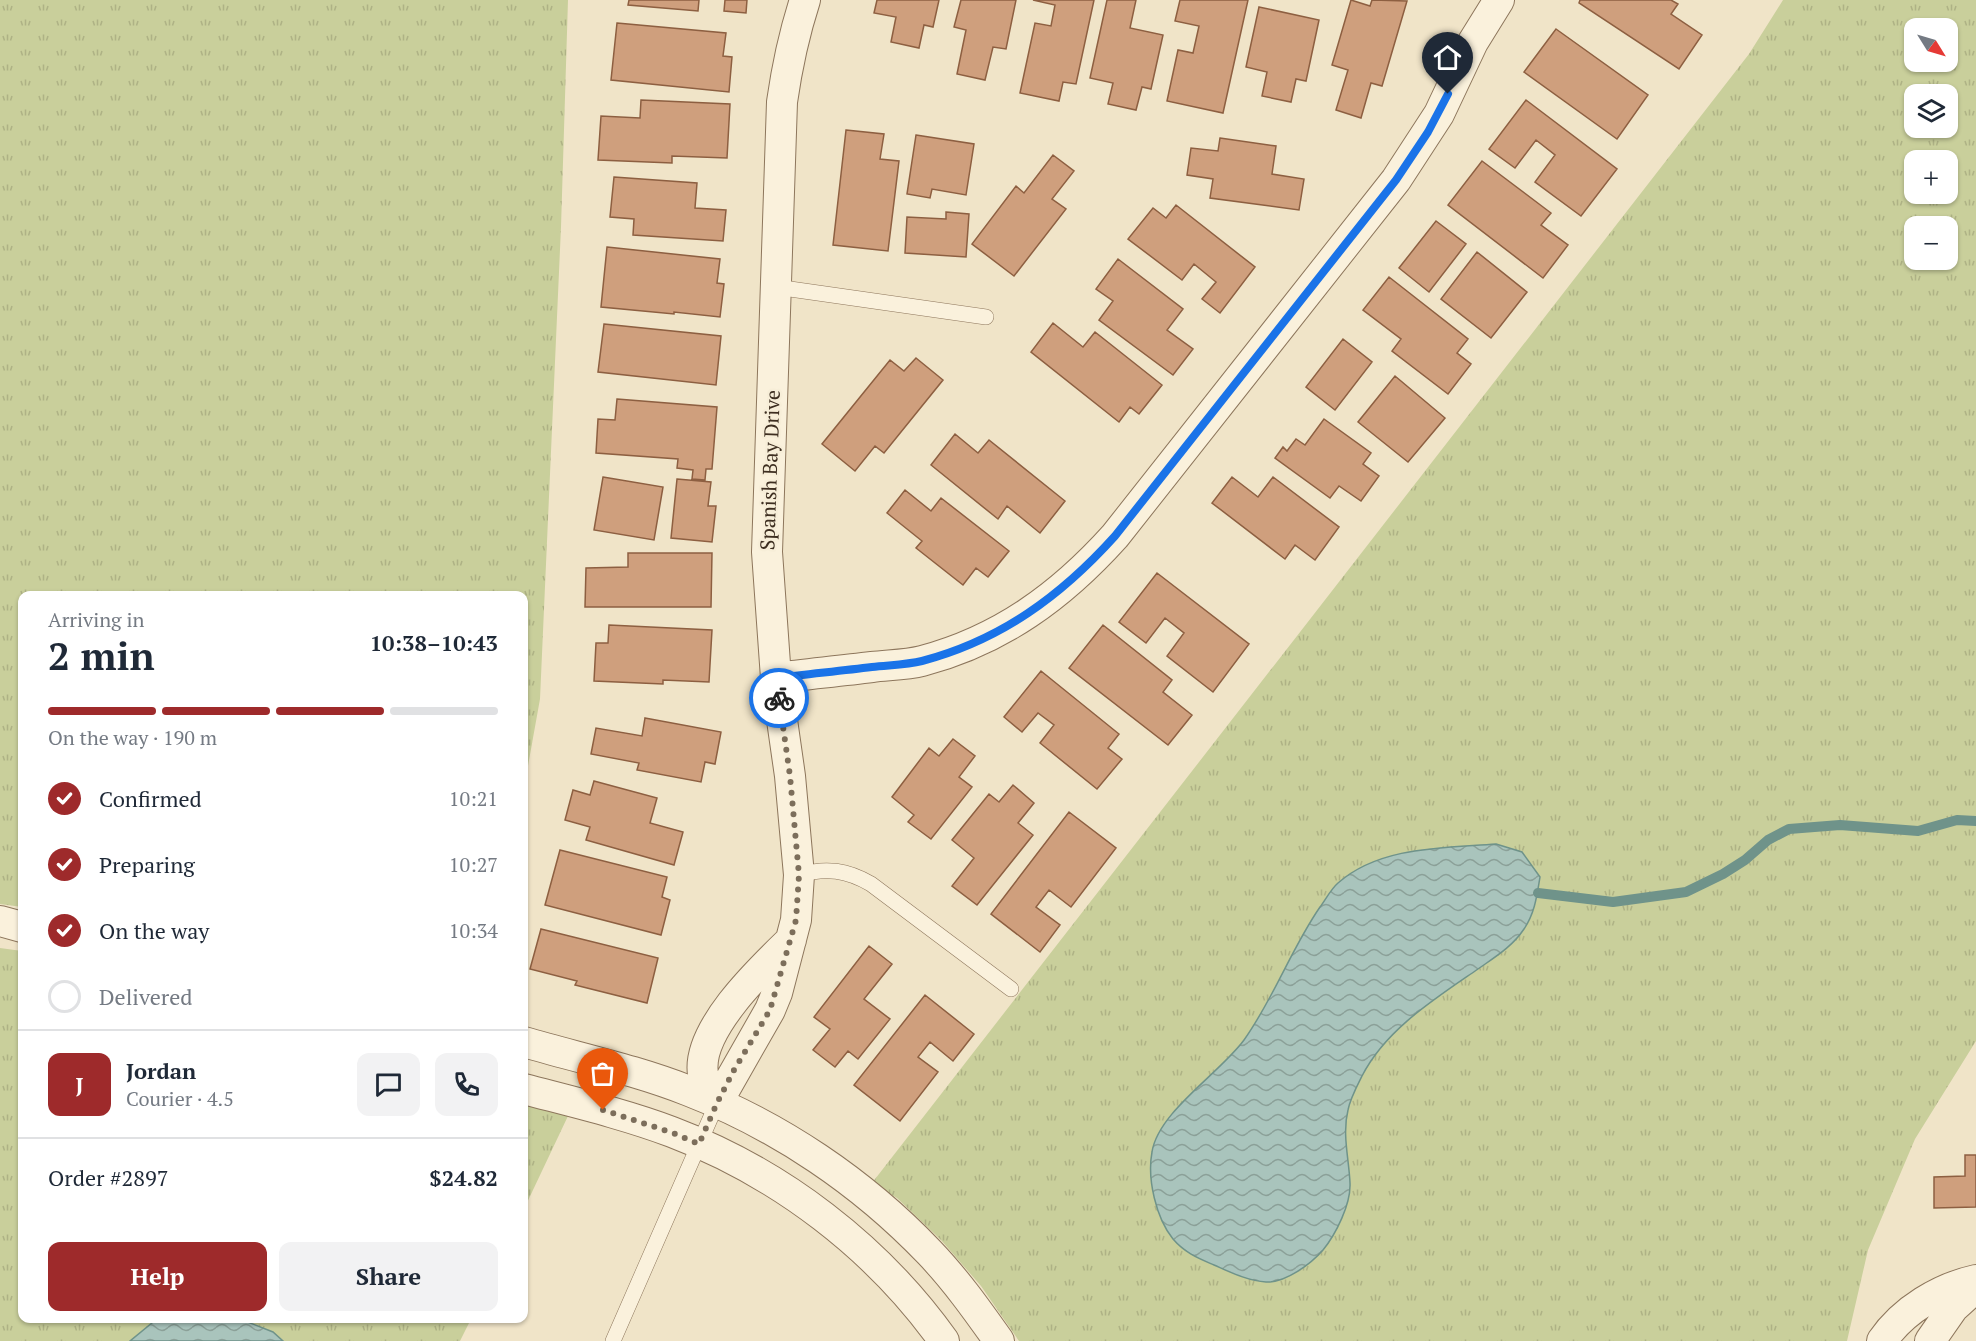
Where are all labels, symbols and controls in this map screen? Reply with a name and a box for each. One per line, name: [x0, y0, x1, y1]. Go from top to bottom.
north arrow: [1904, 18, 1958, 72]
map controls: [1904, 18, 1958, 270]
pin: [1422, 32, 1473, 94]
icon: home: [1431, 41, 1464, 74]
button: layers: [1904, 84, 1958, 138]
button: +: [1904, 150, 1958, 204]
button: −: [1904, 216, 1958, 270]
street label: Spanish Bay Drive: [753, 389, 786, 551]
text: Arriving in: [48, 606, 144, 633]
text: 10:38–10:43: [370, 628, 498, 657]
text: 2 min: [48, 629, 155, 681]
courier: [749, 668, 809, 728]
icon: bike: [763, 682, 796, 715]
text: On the way · 190 m: [48, 724, 217, 751]
icon: check: [48, 782, 81, 815]
text: Confirmed: [99, 784, 202, 813]
text: 10:21: [449, 785, 498, 812]
icon: check: [48, 848, 81, 881]
text: Preparing: [99, 850, 195, 879]
text: 10:27: [449, 851, 498, 878]
icon: check: [48, 914, 81, 947]
text: On the way: [99, 916, 209, 945]
text: 10:34: [449, 917, 498, 944]
text: Delivered: [99, 982, 192, 1011]
pin: [577, 1048, 628, 1110]
button: chat: [357, 1053, 420, 1116]
button: phone: [435, 1053, 498, 1116]
text: Jordan: [126, 1056, 196, 1085]
icon: bag: [586, 1057, 619, 1090]
text: J: [75, 1070, 84, 1099]
text: Courier · 4.5: [126, 1085, 234, 1112]
text: Order #2897: [48, 1163, 168, 1192]
text: $24.82: [429, 1163, 498, 1192]
button: Help: [48, 1242, 267, 1311]
button: Share: [279, 1242, 498, 1311]

